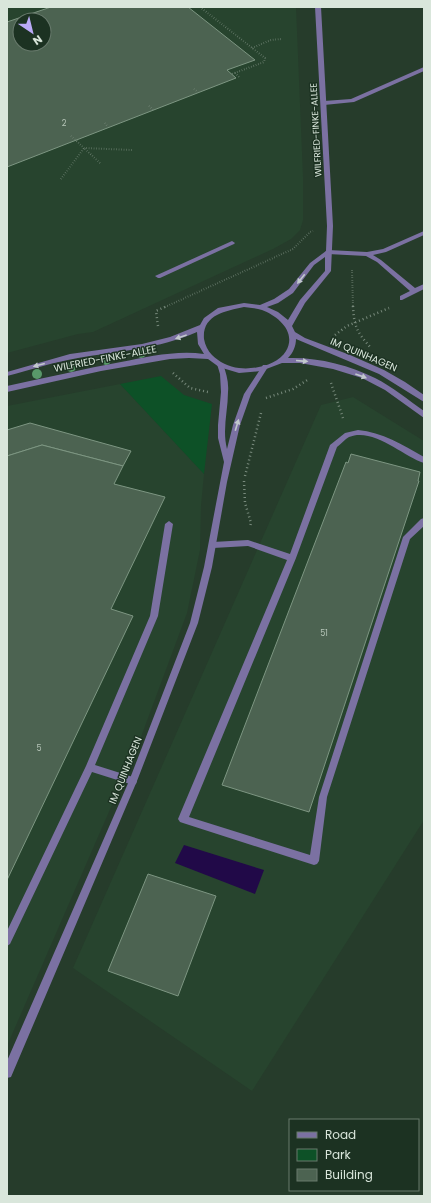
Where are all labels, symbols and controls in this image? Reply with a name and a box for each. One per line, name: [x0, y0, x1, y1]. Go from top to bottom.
north arrow: [12, 12, 52, 52]
text: N: [30, 31, 46, 49]
street label: WILFRIED-FINKE-ALLEE: [308, 82, 324, 177]
house number: 2: [62, 118, 67, 129]
one-way arrow: [296, 274, 305, 285]
one-way arrow: [175, 334, 187, 340]
street label: IM QUINHAGEN: [328, 334, 400, 375]
street label: WILFRIED-FINKE-ALLEE: [52, 341, 158, 376]
one-way arrow: [296, 358, 308, 364]
one-way arrow: [33, 363, 45, 369]
one-way arrow: [355, 373, 367, 379]
one-way arrow: [234, 419, 240, 431]
house number: 51: [320, 628, 328, 639]
street label: IM QUINHAGEN: [105, 734, 146, 806]
house number: 5: [36, 743, 42, 754]
legend: [289, 1119, 419, 1191]
text: Road: [325, 1126, 356, 1143]
text: Park: [325, 1146, 352, 1163]
text: Building: [325, 1166, 373, 1183]

